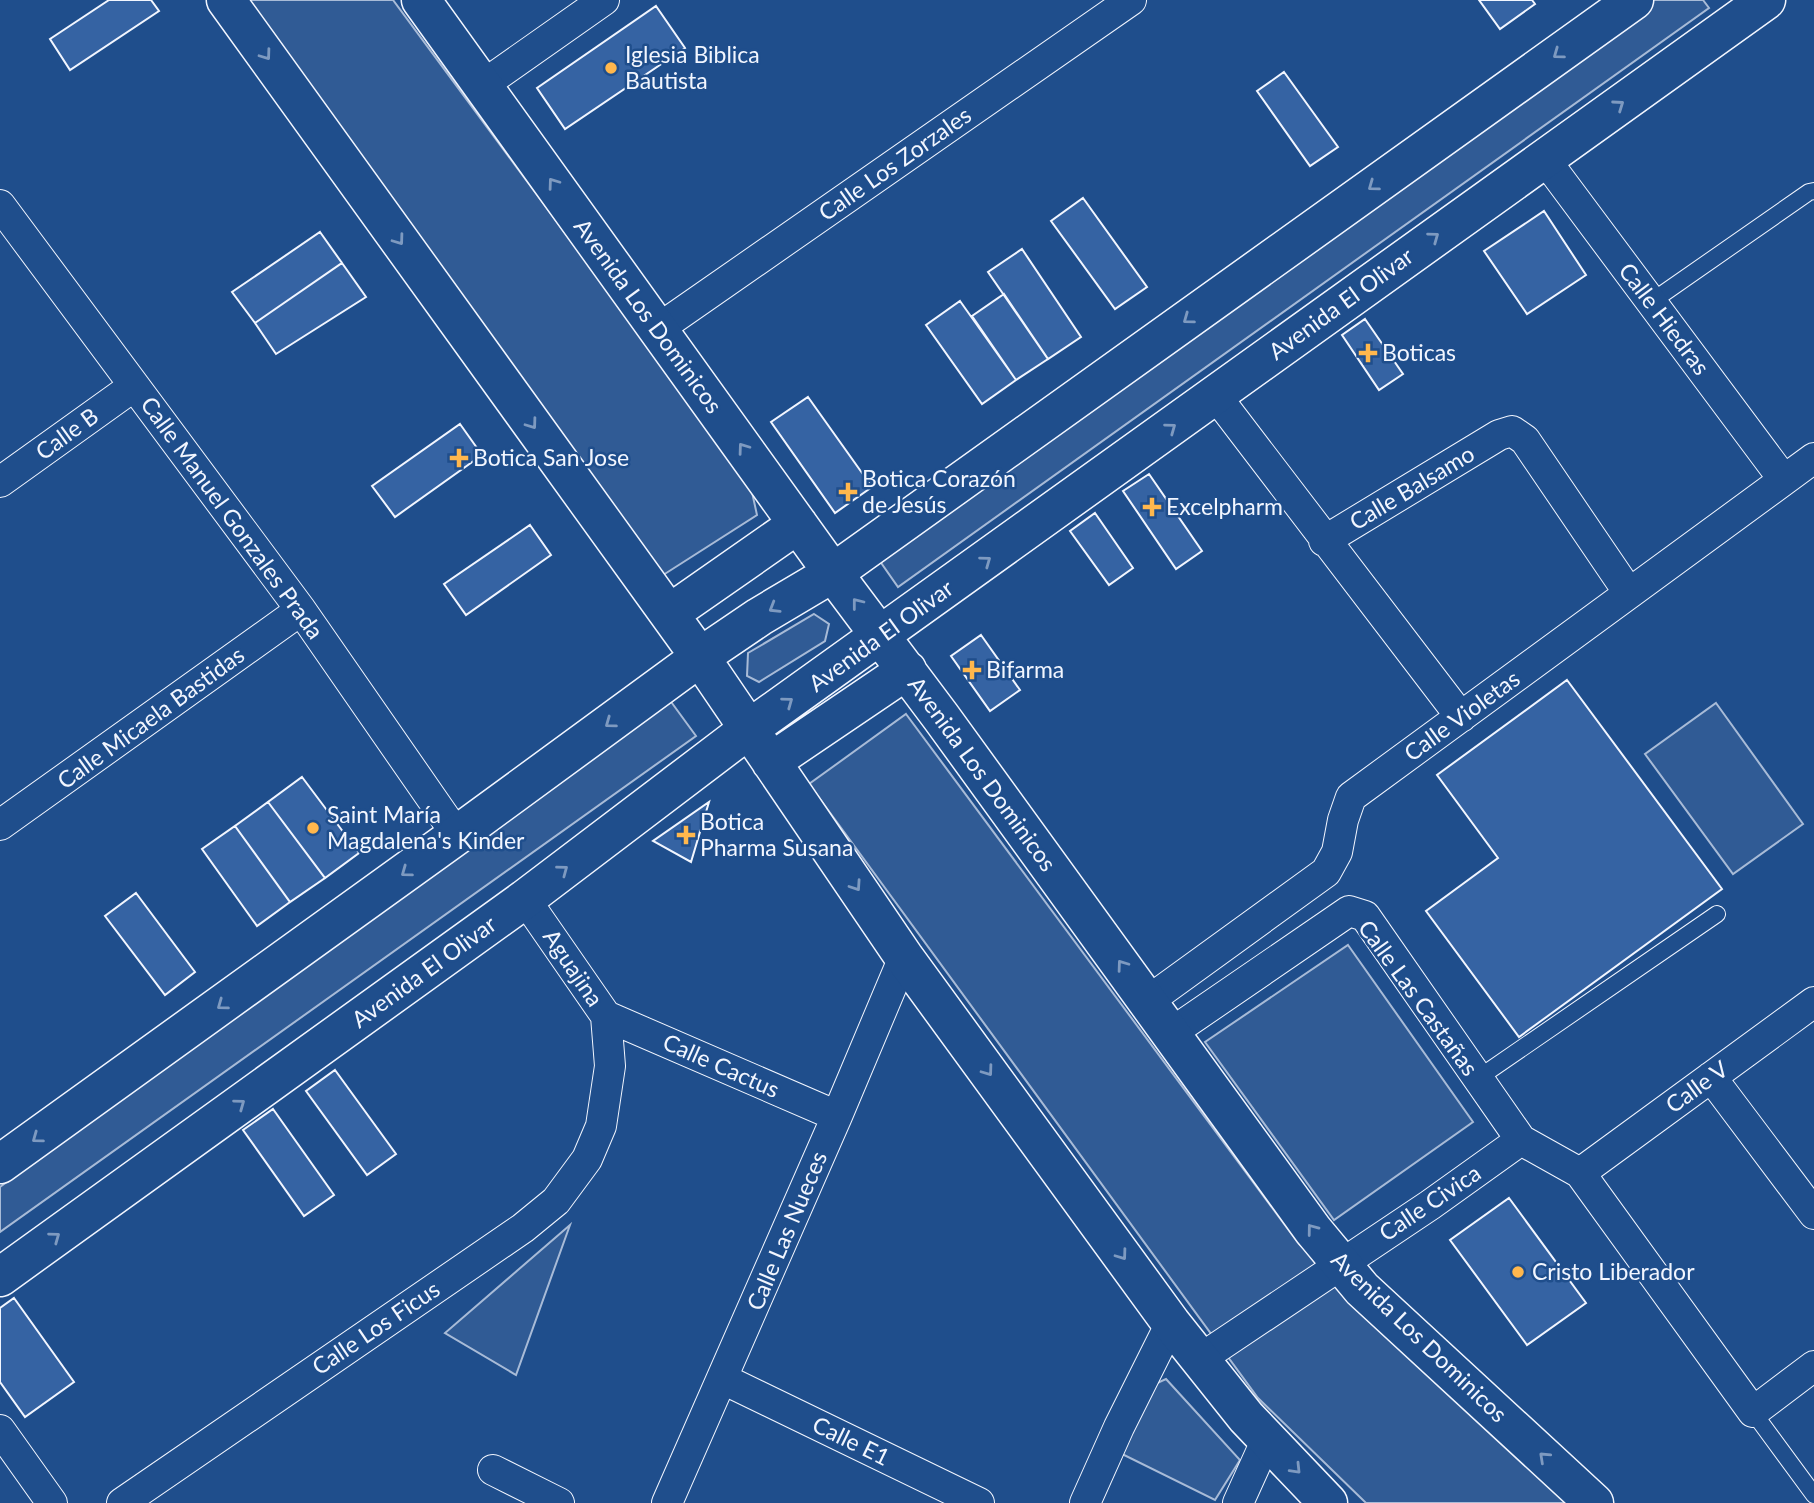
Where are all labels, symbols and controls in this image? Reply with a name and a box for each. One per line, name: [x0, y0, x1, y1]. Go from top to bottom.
place label: Iglesia Biblica Bautista: [625, 40, 760, 94]
one-way arrow: [1553, 46, 1566, 58]
one-way arrow: [258, 47, 270, 60]
marker: Iglesia Biblica Bautista: [603, 60, 619, 76]
street label: Calle Los Zorzales: [813, 100, 976, 226]
one-way arrow: [1611, 101, 1624, 113]
one-way arrow: [1368, 178, 1381, 190]
one-way arrow: [549, 179, 562, 191]
street label: Avenida Los Dominicos: [569, 213, 729, 418]
one-way arrow: [391, 232, 403, 245]
one-way arrow: [1426, 232, 1439, 245]
street label: Avenida El Olivar: [1263, 241, 1419, 365]
street label: Calle Hiedras: [1614, 257, 1716, 380]
one-way arrow: [1183, 311, 1196, 323]
place label: Boticas: [1382, 338, 1456, 366]
marker: Boticas: [1360, 345, 1376, 361]
street label: Calle Manuel Gonzales Prada: [136, 391, 330, 644]
street label: Calle B: [30, 401, 103, 465]
one-way arrow: [524, 416, 536, 429]
one-way arrow: [1163, 424, 1176, 436]
street label: Calle Balsamo: [1344, 439, 1479, 535]
place label: Botica San Jose: [473, 443, 629, 471]
one-way arrow: [739, 443, 751, 456]
marker: Botica San Jose: [451, 450, 467, 466]
place label: Botica Corazón de Jesús: [862, 464, 1016, 518]
marker: Botica Corazón de Jesús: [840, 484, 856, 500]
place label: Excelpharm: [1166, 492, 1283, 520]
marker: Excelpharm: [1144, 499, 1160, 515]
one-way arrow: [978, 556, 991, 569]
street label: Avenida El Olivar: [803, 573, 959, 697]
one-way arrow: [769, 599, 782, 612]
one-way arrow: [852, 599, 865, 611]
street label: Calle Micaela Bastidas: [51, 640, 249, 794]
place label: Bifarma: [986, 655, 1064, 683]
marker: Bifarma: [964, 662, 980, 678]
street label: Calle Violetas: [1398, 664, 1525, 767]
street label: Avenida Los Dominicos: [903, 671, 1063, 876]
one-way arrow: [780, 698, 793, 710]
one-way arrow: [605, 715, 617, 727]
place label: Saint María Magdalena's Kinder: [327, 800, 525, 854]
place label: Botica Pharma Susana: [700, 807, 853, 861]
marker: Saint María Magdalena's Kinder: [305, 820, 321, 836]
marker: Botica Pharma Susana: [678, 827, 694, 843]
one-way arrow: [401, 864, 414, 876]
one-way arrow: [555, 866, 568, 879]
one-way arrow: [848, 878, 860, 891]
street label: Avenida El Olivar: [346, 909, 502, 1033]
street label: Calle Las Castañas: [1353, 914, 1485, 1081]
street label: Aguajina: [538, 924, 610, 1011]
one-way arrow: [1118, 960, 1130, 973]
one-way arrow: [217, 996, 230, 1009]
street label: Calle Cactus: [659, 1027, 784, 1103]
street label: Calle V: [1660, 1054, 1733, 1118]
one-way arrow: [979, 1063, 992, 1076]
one-way arrow: [232, 1100, 245, 1113]
one-way arrow: [32, 1129, 45, 1142]
street label: Calle Las Nueces: [740, 1147, 832, 1314]
street label: Calle Civica: [1373, 1158, 1486, 1246]
one-way arrow: [1308, 1224, 1321, 1237]
one-way arrow: [47, 1233, 60, 1246]
street label: Avenida Los Dominicos: [1326, 1245, 1513, 1428]
one-way arrow: [1113, 1247, 1126, 1260]
place label: Cristo Liberador: [1532, 1257, 1695, 1285]
marker: Cristo Liberador: [1510, 1264, 1526, 1280]
street label: Calle Los Ficus: [306, 1274, 445, 1380]
street label: Calle E1: [808, 1409, 895, 1471]
one-way arrow: [1539, 1453, 1552, 1465]
one-way arrow: [1287, 1461, 1300, 1474]

